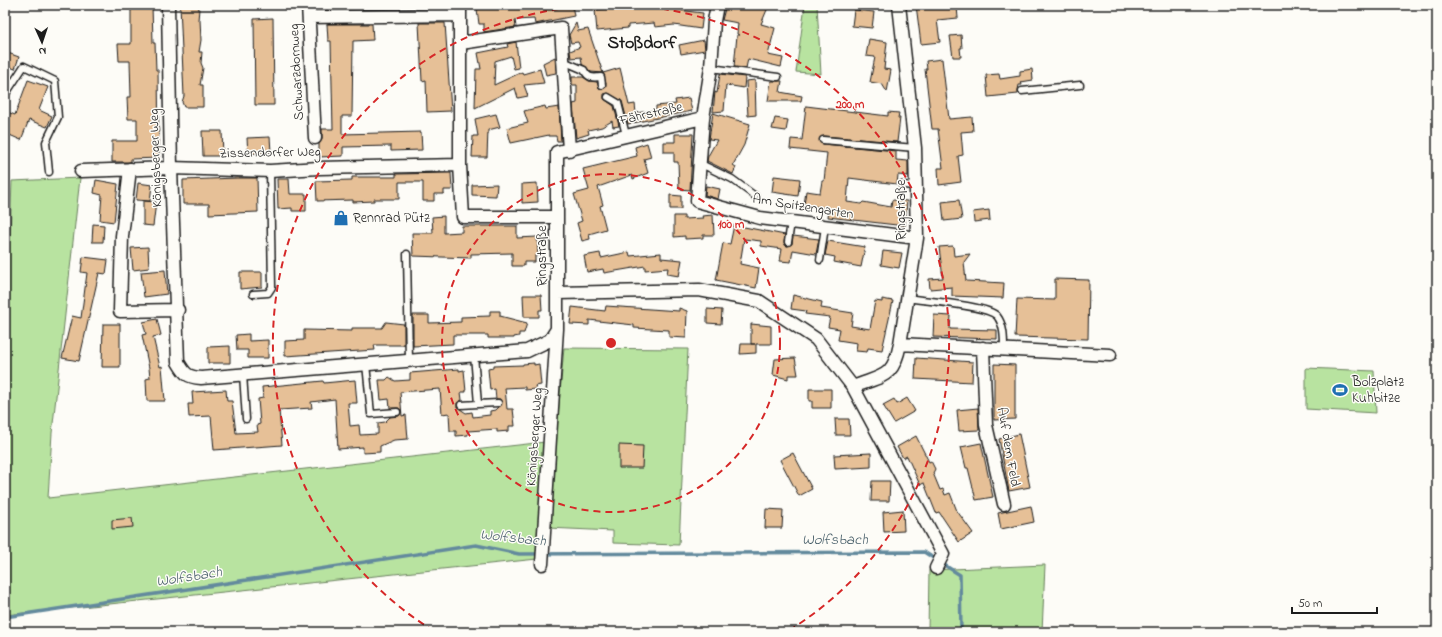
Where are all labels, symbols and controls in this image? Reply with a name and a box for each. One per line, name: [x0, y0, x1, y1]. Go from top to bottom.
north arrow: [22, 22, 62, 62]
street label: Schwarzdornweg: [284, 23, 311, 121]
district label: Stoßdorf: [607, 31, 677, 57]
text: N: [38, 43, 47, 59]
street label: Fährstraße: [616, 96, 685, 132]
text: 200 m: [835, 96, 865, 114]
street label: Königsberger Weg: [144, 108, 169, 208]
street label: Zissendorfer Weg: [219, 142, 321, 165]
street label: Ringstraße: [891, 179, 913, 240]
street label: Am Spitzengarten: [751, 189, 855, 226]
place label: Rennrad Pütz: [353, 208, 430, 229]
shop icon: Rennrad Pütz: [332, 209, 350, 227]
text: 100 m: [718, 216, 745, 234]
street label: Ringstraße: [532, 225, 554, 286]
centre of rings: [604, 336, 618, 350]
place label: Bolzplatz Kuhbitze: [1351, 372, 1404, 409]
sports icon: Bolzplatz Kuhbitze: [1331, 381, 1349, 399]
street label: Königsberger Weg: [521, 387, 550, 487]
street label: Auf dem Feld: [991, 405, 1025, 489]
water label: Wolfsbach: [479, 524, 548, 552]
water label: Wolfsbach: [802, 529, 869, 551]
water label: Wolfsbach: [155, 561, 224, 593]
scale bar: [1292, 589, 1377, 615]
text: 50 m: [1298, 595, 1322, 613]

